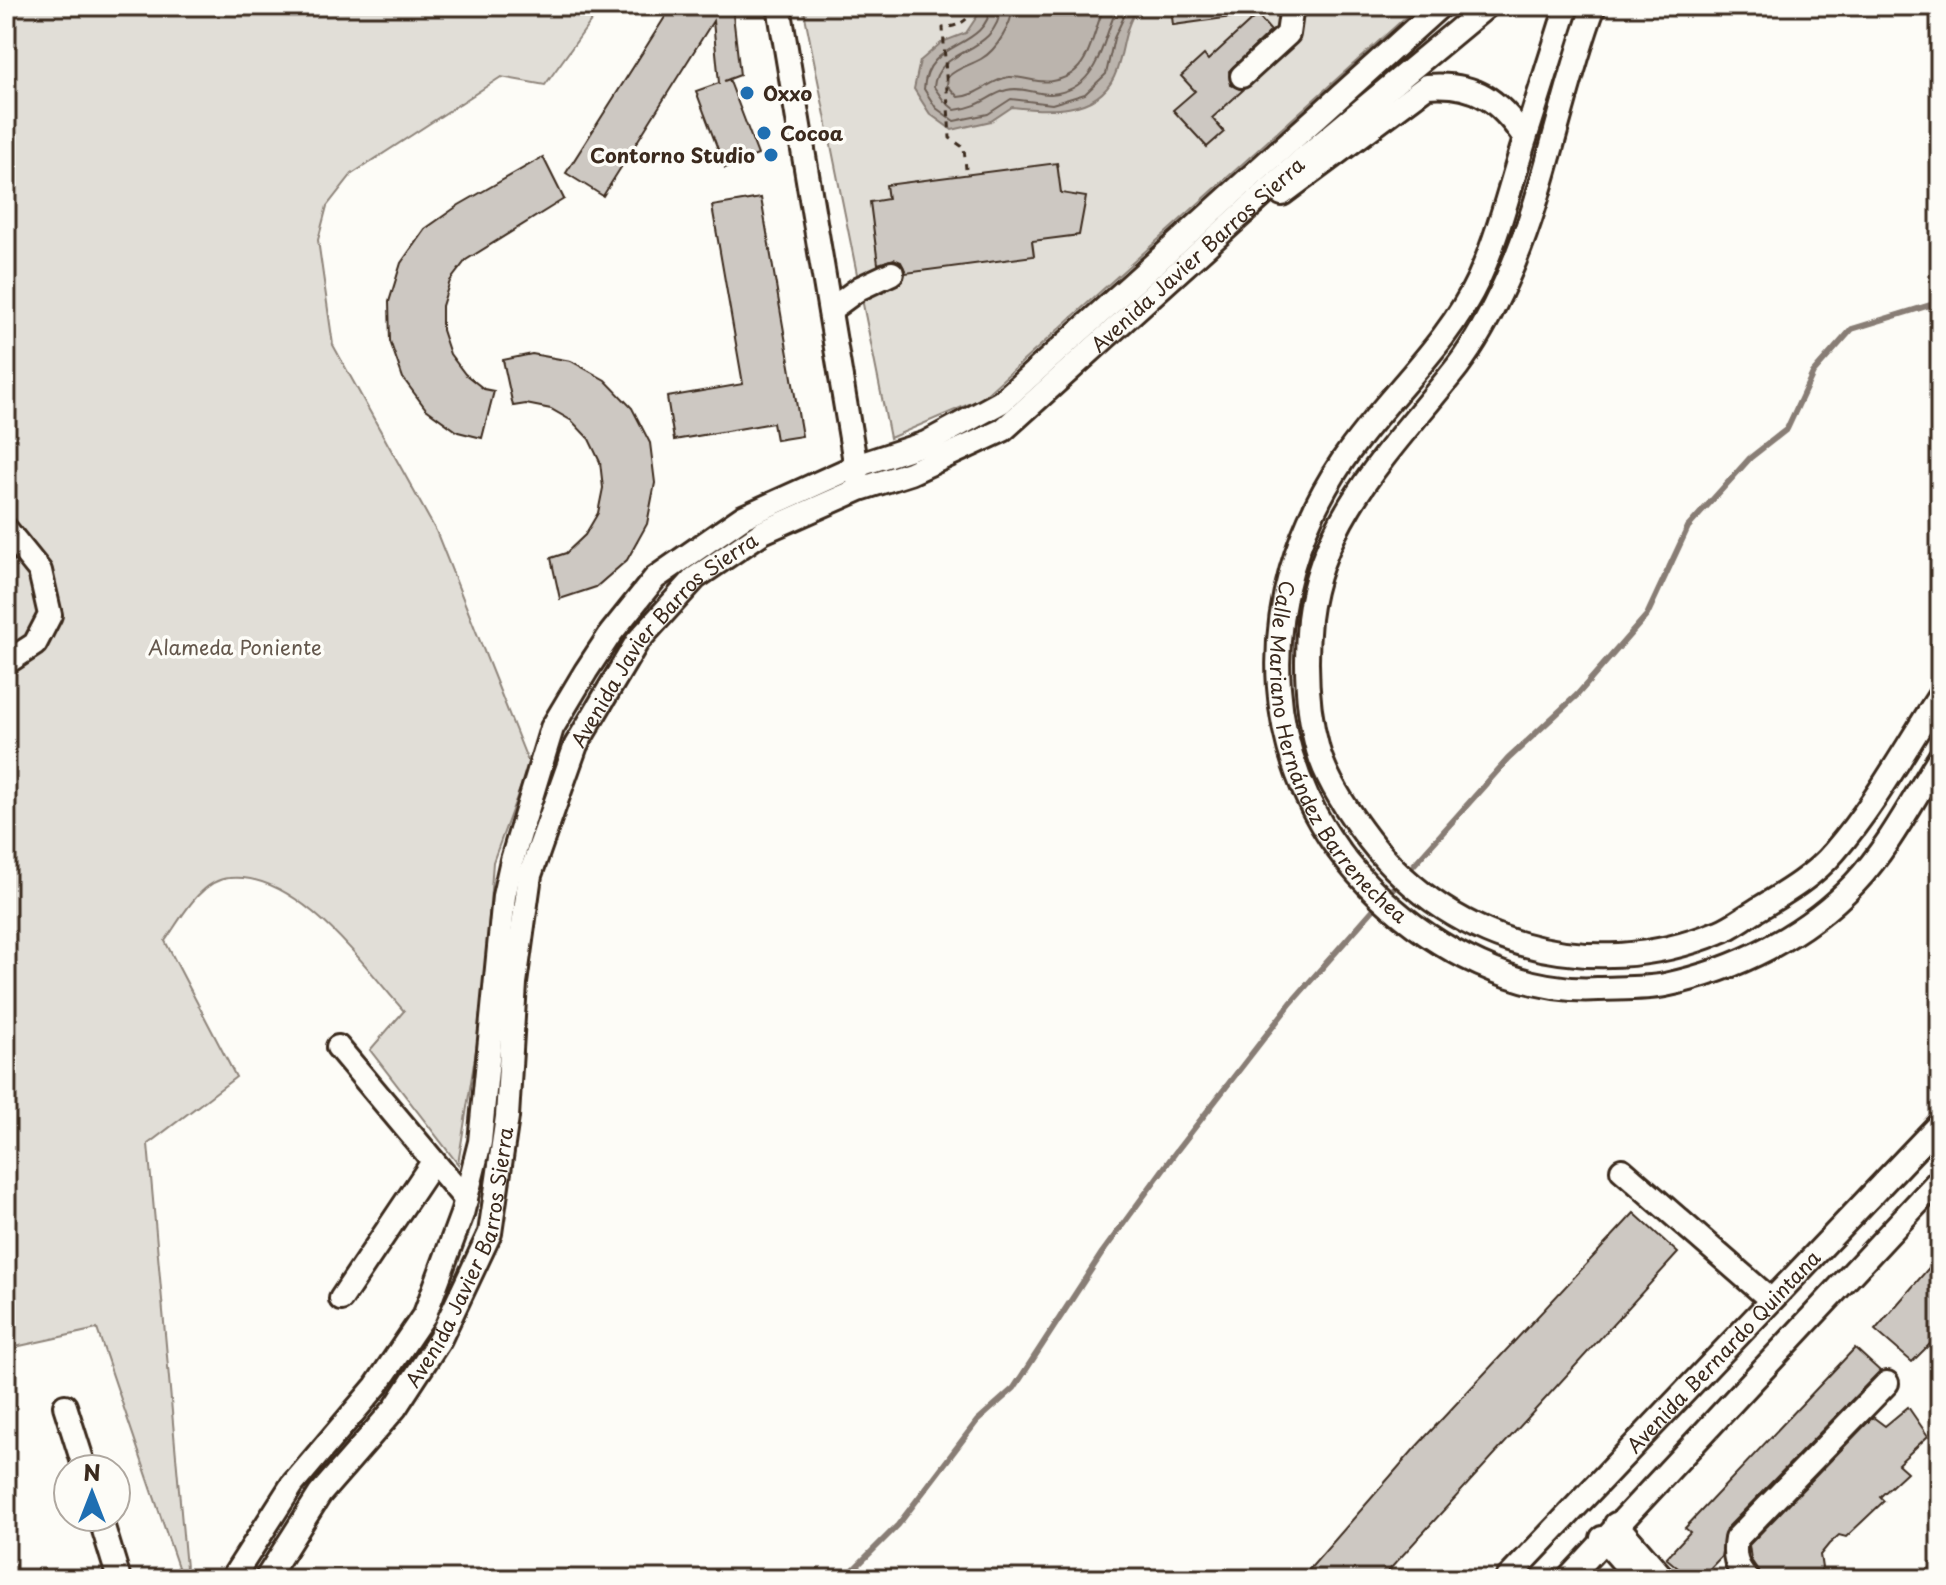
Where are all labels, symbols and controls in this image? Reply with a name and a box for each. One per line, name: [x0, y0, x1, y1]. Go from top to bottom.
place label: Oxxo: [763, 78, 812, 108]
marker: Oxxo: [738, 84, 756, 102]
place label: Cocoa: [780, 118, 844, 148]
marker: Cocoa: [755, 124, 773, 142]
place label: Contorno Studio: [590, 140, 755, 170]
marker: Contorno Studio: [762, 146, 780, 164]
street label: Avenida Javier Barros Sierra: [1084, 149, 1311, 359]
street label: Avenida Javier Barros Sierra: [563, 525, 764, 753]
street label: Calle Mariano Hernández Barrenechea: [1263, 578, 1414, 930]
park label: Alameda Poniente: [148, 632, 322, 662]
street label: Avenida Javier Barros Sierra: [398, 1124, 520, 1393]
street label: Avenida Bernardo Quintana: [1619, 1243, 1827, 1460]
north arrow: [52, 1453, 132, 1533]
text: N: [83, 1455, 101, 1488]

